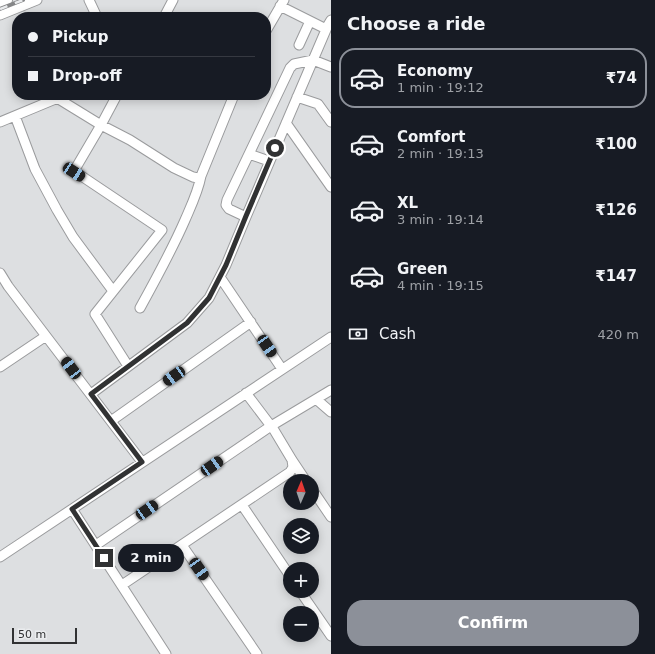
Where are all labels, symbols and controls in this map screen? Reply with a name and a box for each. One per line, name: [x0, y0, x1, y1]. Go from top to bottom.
text: Choose a ride: [347, 13, 486, 34]
text: Pickup: [52, 28, 108, 46]
icon: car: [349, 60, 385, 96]
text: Economy: [397, 62, 473, 80]
text: Drop-off: [52, 67, 122, 85]
text: ₹74: [606, 69, 637, 87]
text: 1 min · 19:12: [397, 80, 484, 95]
icon: car: [349, 126, 385, 162]
text: Comfort: [397, 128, 465, 146]
text: ₹100: [595, 135, 637, 153]
route start: [266, 139, 284, 157]
text: 2 min · 19:13: [397, 146, 484, 161]
car: [61, 160, 87, 184]
icon: car: [349, 192, 385, 228]
text: XL: [397, 194, 418, 212]
text: ₹126: [595, 201, 637, 219]
text: 3 min · 19:14: [397, 212, 484, 227]
icon: car: [349, 258, 385, 294]
text: Green: [397, 260, 448, 278]
text: ₹147: [595, 267, 637, 285]
text: 4 min · 19:15: [397, 278, 484, 293]
icon: cash: [347, 323, 369, 345]
text: Cash: [379, 325, 416, 343]
text: 420 m: [597, 327, 639, 342]
car: [255, 333, 279, 359]
car: [59, 355, 83, 381]
car: [161, 364, 187, 388]
car: [199, 454, 225, 478]
north arrow: [283, 474, 319, 510]
map controls: [283, 474, 319, 642]
car: [134, 498, 160, 522]
button: layers: [283, 518, 319, 554]
callout: 2 min: [118, 544, 184, 572]
route end: [95, 549, 113, 567]
text: 2 min: [131, 550, 171, 565]
car: [187, 556, 211, 582]
button: +: [283, 562, 319, 598]
button: Confirm: [347, 600, 639, 646]
button: −: [283, 606, 319, 642]
scale bar: [12, 626, 77, 645]
text: 50 m: [18, 628, 46, 641]

